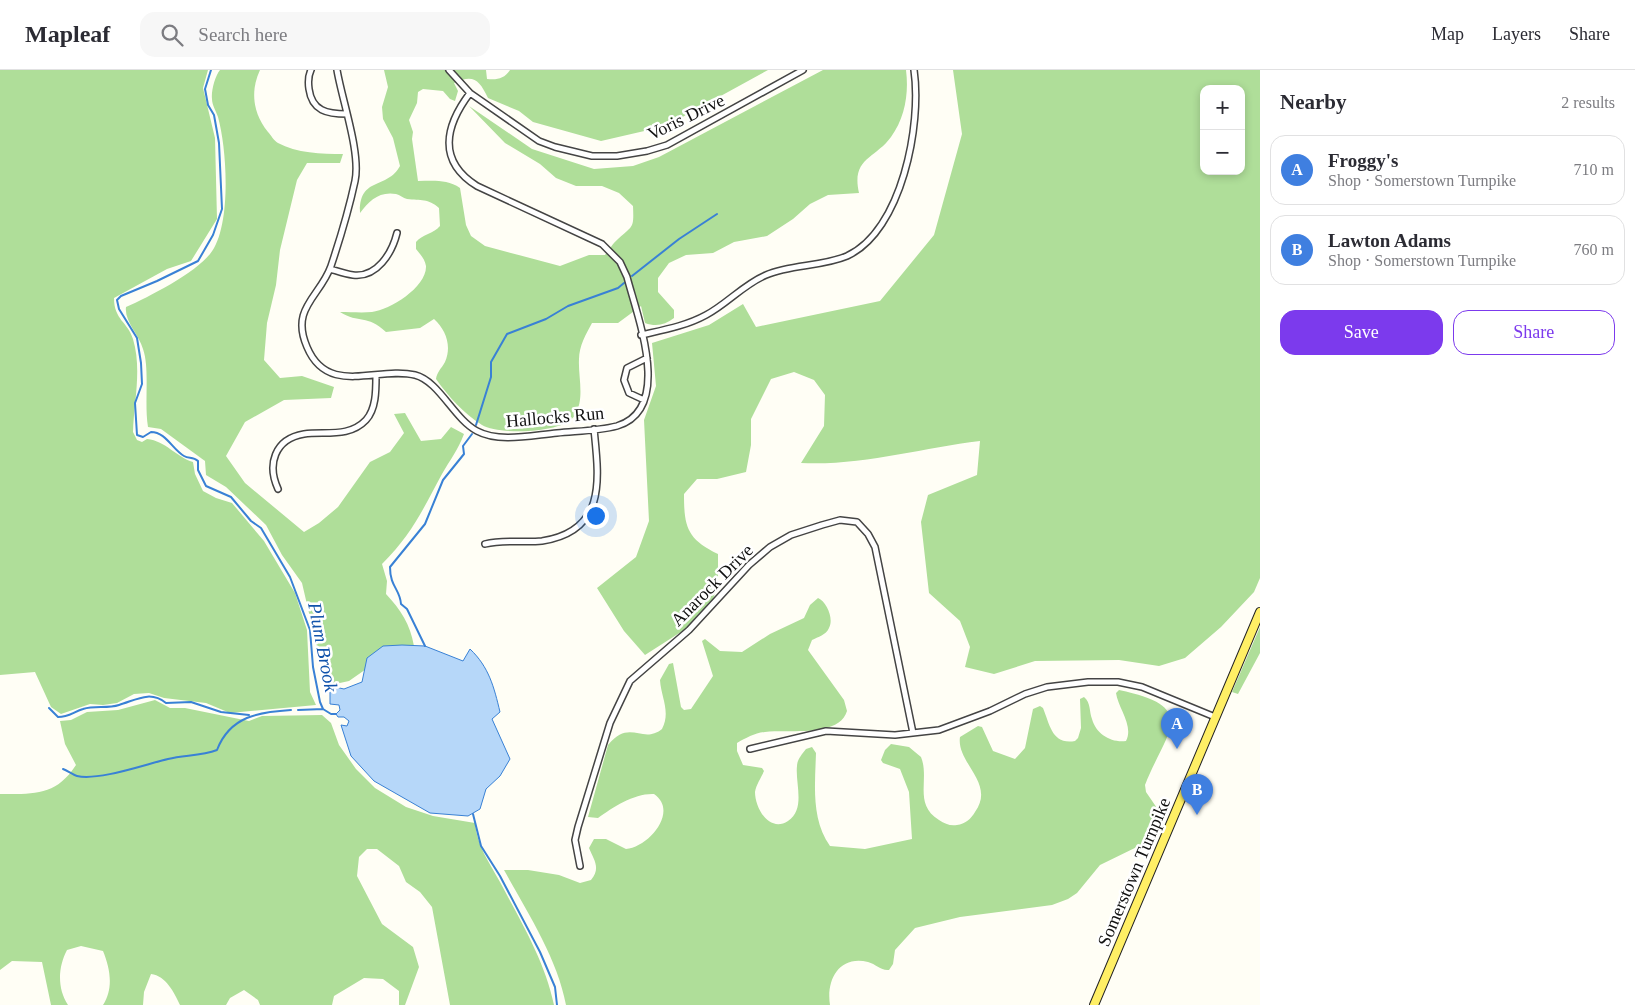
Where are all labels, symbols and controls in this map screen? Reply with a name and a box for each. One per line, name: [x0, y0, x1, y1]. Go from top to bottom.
search box: [140, 12, 490, 57]
text: Mapleaf: [25, 21, 110, 47]
icon: search: [158, 21, 186, 49]
text: Search here: [198, 24, 287, 45]
text: Map: [1431, 24, 1464, 44]
text: Layers: [1492, 24, 1541, 44]
text: Share: [1569, 24, 1610, 44]
map controls: [1200, 85, 1245, 175]
button: +: [1200, 85, 1245, 130]
street label: Voris Drive: [644, 90, 728, 144]
text: Nearby: [1280, 90, 1347, 114]
text: 2 results: [1561, 94, 1615, 111]
button: −: [1200, 130, 1245, 175]
text: Froggy's: [1328, 150, 1398, 171]
text: A: [1291, 161, 1303, 178]
text: 710 m: [1574, 161, 1614, 178]
text: Shop · Somerstown Turnpike: [1328, 172, 1516, 189]
text: Lawton Adams: [1328, 230, 1451, 251]
text: B: [1292, 241, 1302, 258]
text: 760 m: [1574, 241, 1614, 258]
text: Shop · Somerstown Turnpike: [1328, 252, 1516, 269]
button: Save: [1280, 310, 1443, 355]
button: Share: [1453, 310, 1615, 355]
street label: Hallocks Run: [505, 403, 605, 431]
your location: [583, 503, 609, 529]
street label: Anarock Drive: [667, 540, 757, 630]
water label: Plum Brook: [304, 600, 342, 694]
pin: A: [1161, 708, 1193, 749]
pin: B: [1181, 774, 1213, 815]
street label: Somerstown Turnpike: [1094, 795, 1174, 949]

